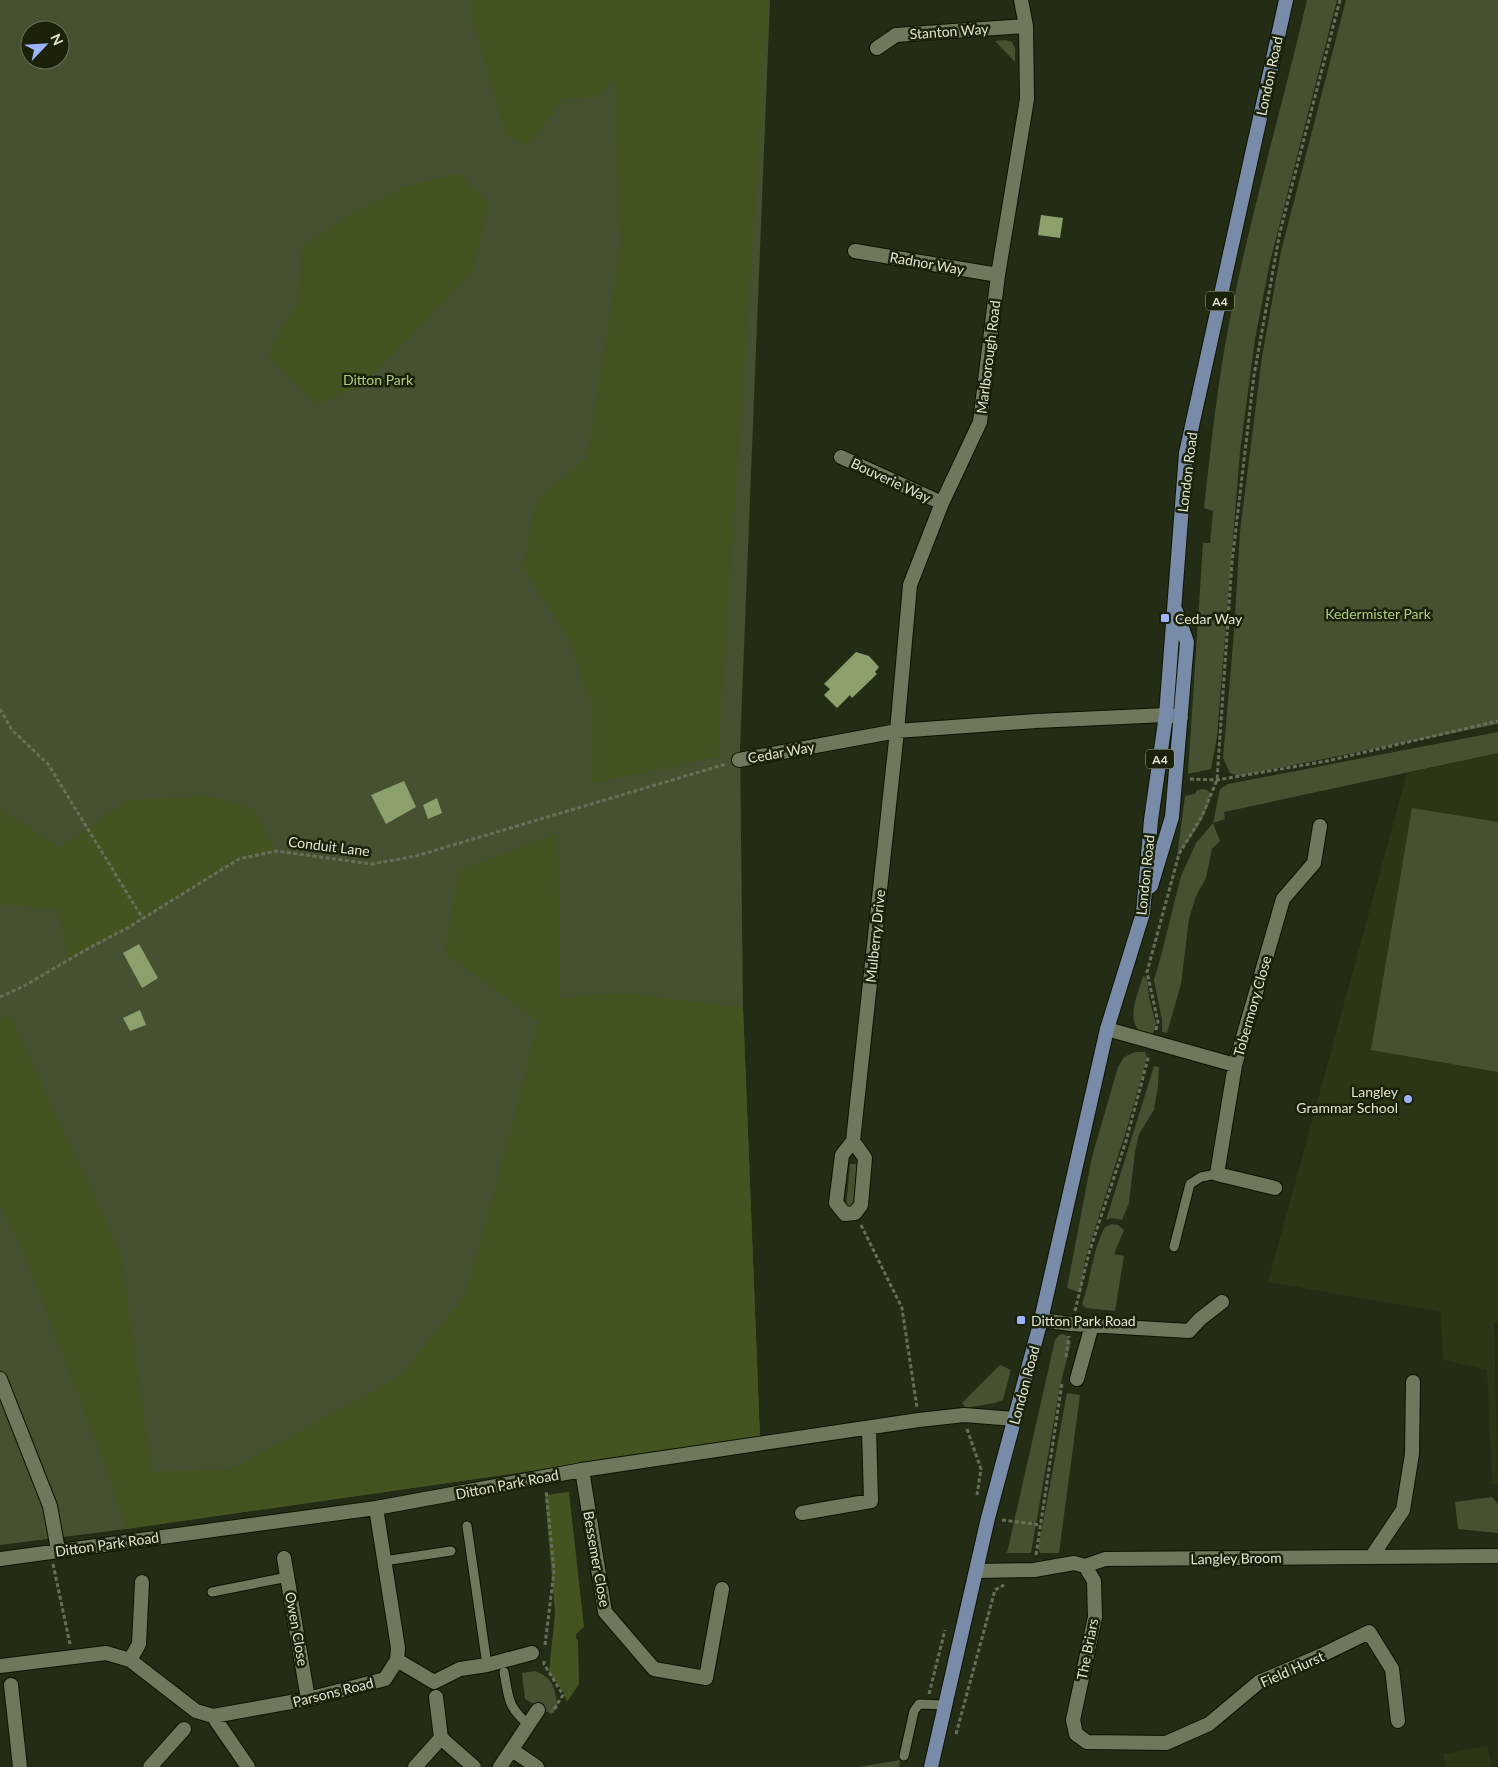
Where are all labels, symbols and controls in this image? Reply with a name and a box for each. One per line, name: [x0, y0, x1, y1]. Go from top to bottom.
north arrow: [20, 20, 70, 70]
street label: Stanton Way: [909, 20, 990, 42]
text: N: [47, 31, 67, 48]
street label: London Road: [1252, 35, 1286, 117]
street label: Radnor Way: [889, 248, 966, 278]
road number: A4: [1206, 292, 1234, 310]
street label: Marlborough Road: [973, 299, 1003, 415]
park label: Ditton Park: [343, 371, 414, 388]
street label: London Road: [1174, 431, 1200, 513]
street label: Bouverie Way: [848, 454, 934, 506]
park label: Kedermister Park: [1325, 605, 1432, 622]
place label: Cedar Way: [1175, 610, 1243, 627]
marker: Cedar Way: [1159, 612, 1171, 624]
street label: Cedar Way: [746, 738, 816, 766]
road number: A4: [1146, 750, 1174, 769]
street label: Conduit Lane: [287, 833, 371, 859]
street label: London Road: [1132, 834, 1158, 916]
street label: Mulberry Drive: [862, 889, 888, 983]
street label: Tobermory Close: [1230, 954, 1274, 1058]
place label: Langley Grammar School: [1296, 1083, 1399, 1116]
marker: Langley Grammar School: [1402, 1093, 1414, 1105]
place label: Ditton Park Road: [1031, 1312, 1136, 1329]
marker: Ditton Park Road: [1015, 1314, 1027, 1326]
street label: London Road: [1005, 1344, 1043, 1426]
street label: Ditton Park Road: [454, 1466, 560, 1502]
street label: Bessemer Close: [580, 1510, 614, 1608]
street label: Ditton Park Road: [54, 1528, 160, 1560]
street label: Langley Broom: [1190, 1549, 1282, 1567]
street label: Owen Close: [282, 1591, 312, 1667]
street label: The Briars: [1073, 1617, 1101, 1681]
street label: Field Hurst: [1258, 1647, 1326, 1691]
street label: Parsons Road: [291, 1674, 375, 1710]

